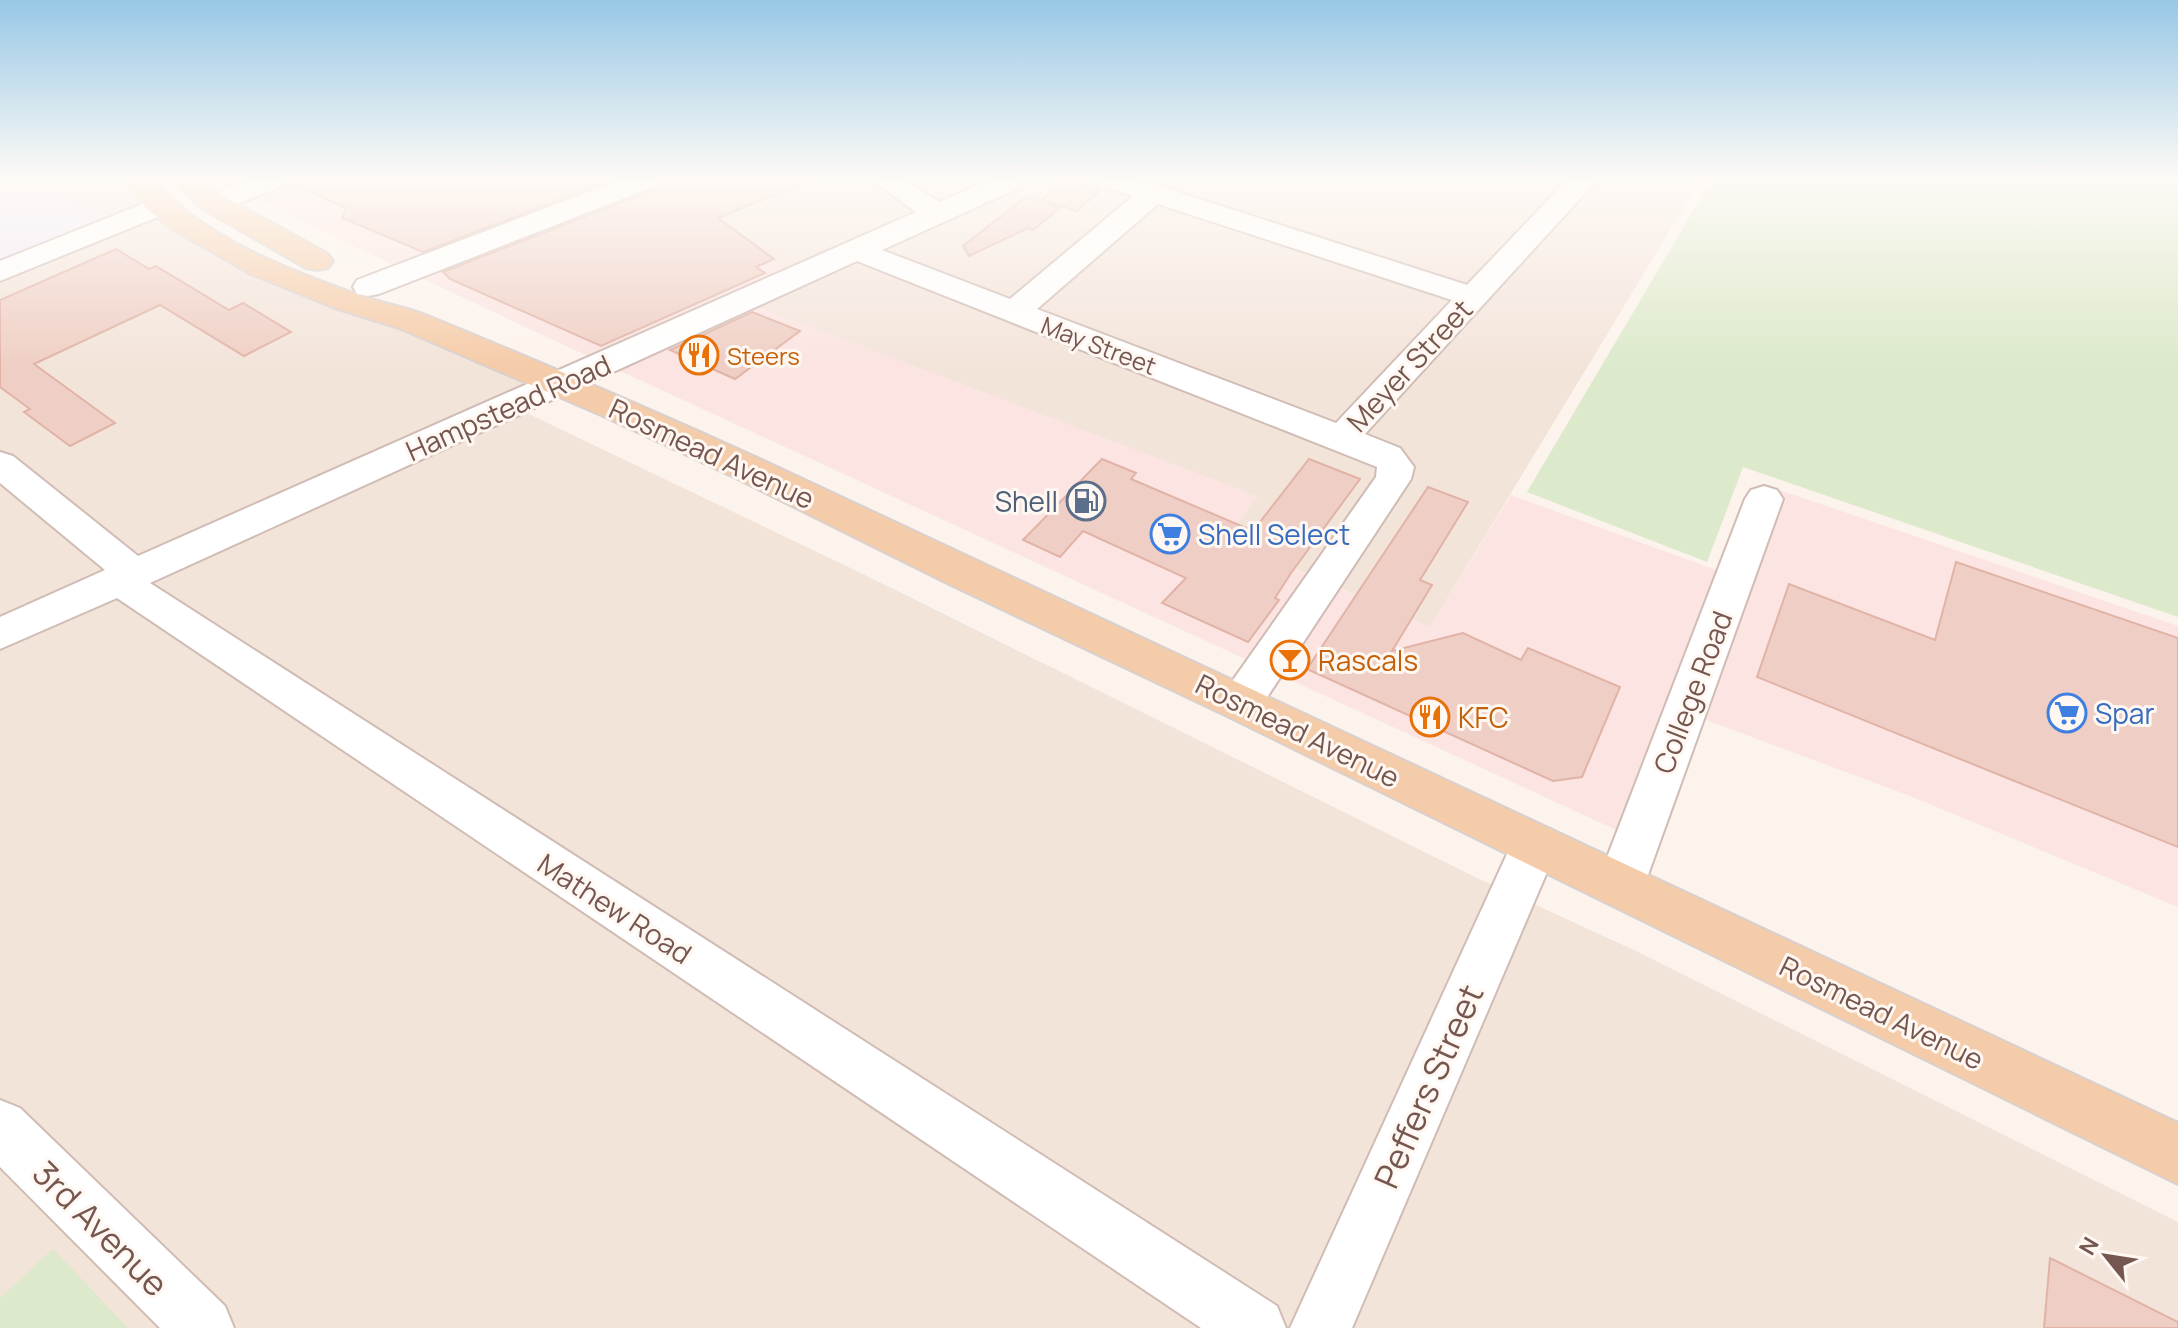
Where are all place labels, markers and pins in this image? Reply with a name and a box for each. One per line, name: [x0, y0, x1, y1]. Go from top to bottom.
restaurant icon: Steers: [678, 334, 720, 376]
place label: Steers: [727, 339, 800, 372]
fuel station icon: Shell: [1065, 480, 1107, 522]
place label: Shell: [995, 482, 1058, 520]
supermarket icon: Shell Select: [1149, 513, 1191, 555]
place label: Shell Select: [1198, 515, 1350, 553]
bar icon: Rascals: [1269, 639, 1311, 681]
place label: Rascals: [1318, 641, 1418, 679]
supermarket icon: Spar: [2046, 692, 2088, 734]
place label: Spar: [2095, 694, 2155, 732]
restaurant icon: KFC: [1409, 696, 1451, 738]
place label: KFC: [1458, 698, 1509, 736]

